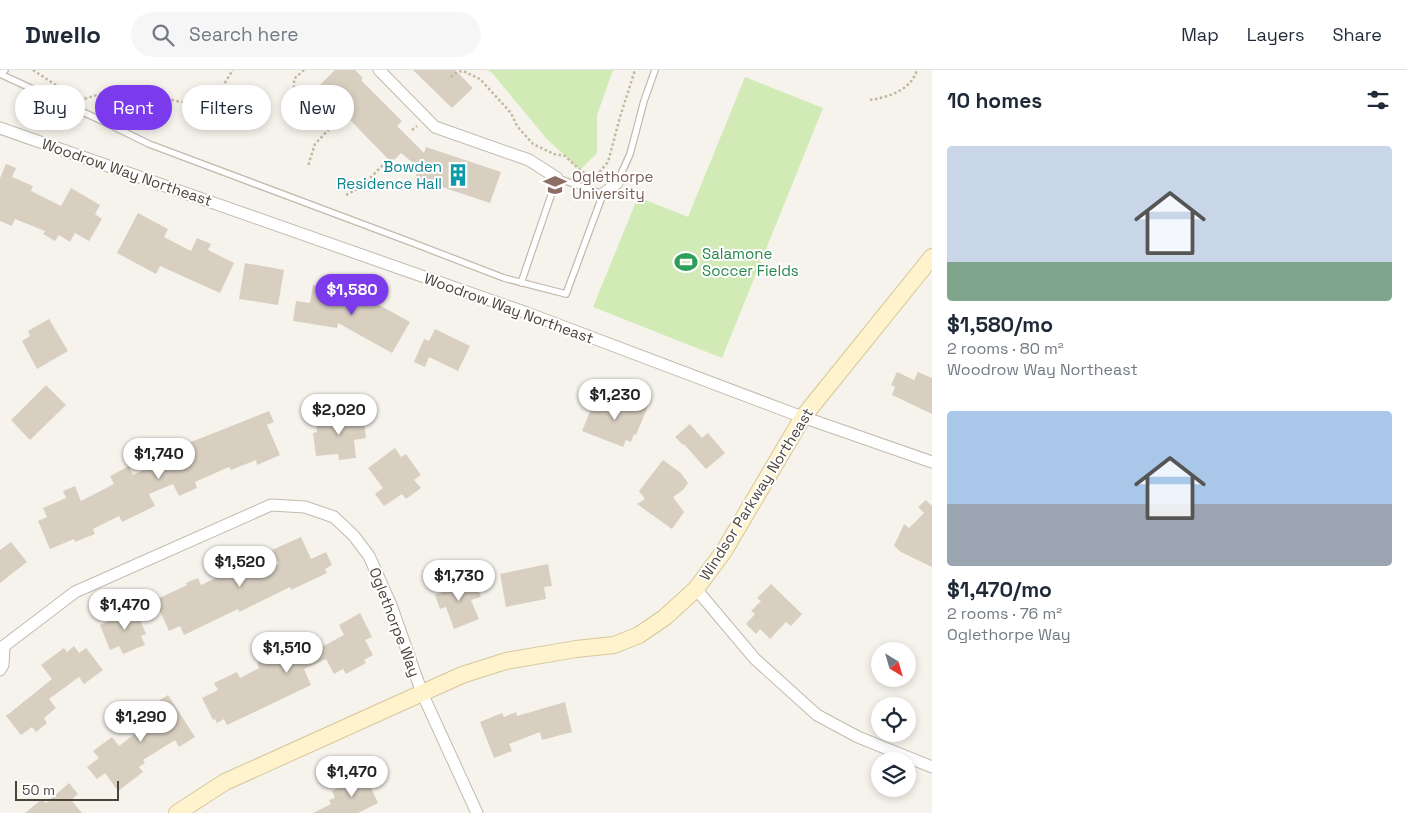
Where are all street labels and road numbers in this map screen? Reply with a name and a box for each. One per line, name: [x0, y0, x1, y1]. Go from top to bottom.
street label: Woodrow Way Northeast: [39, 134, 215, 210]
street label: Woodrow Way Northeast: [422, 268, 596, 348]
street label: Windsor Parkway Northeast: [695, 404, 817, 584]
street label: Oglethorpe Way: [365, 565, 425, 679]

